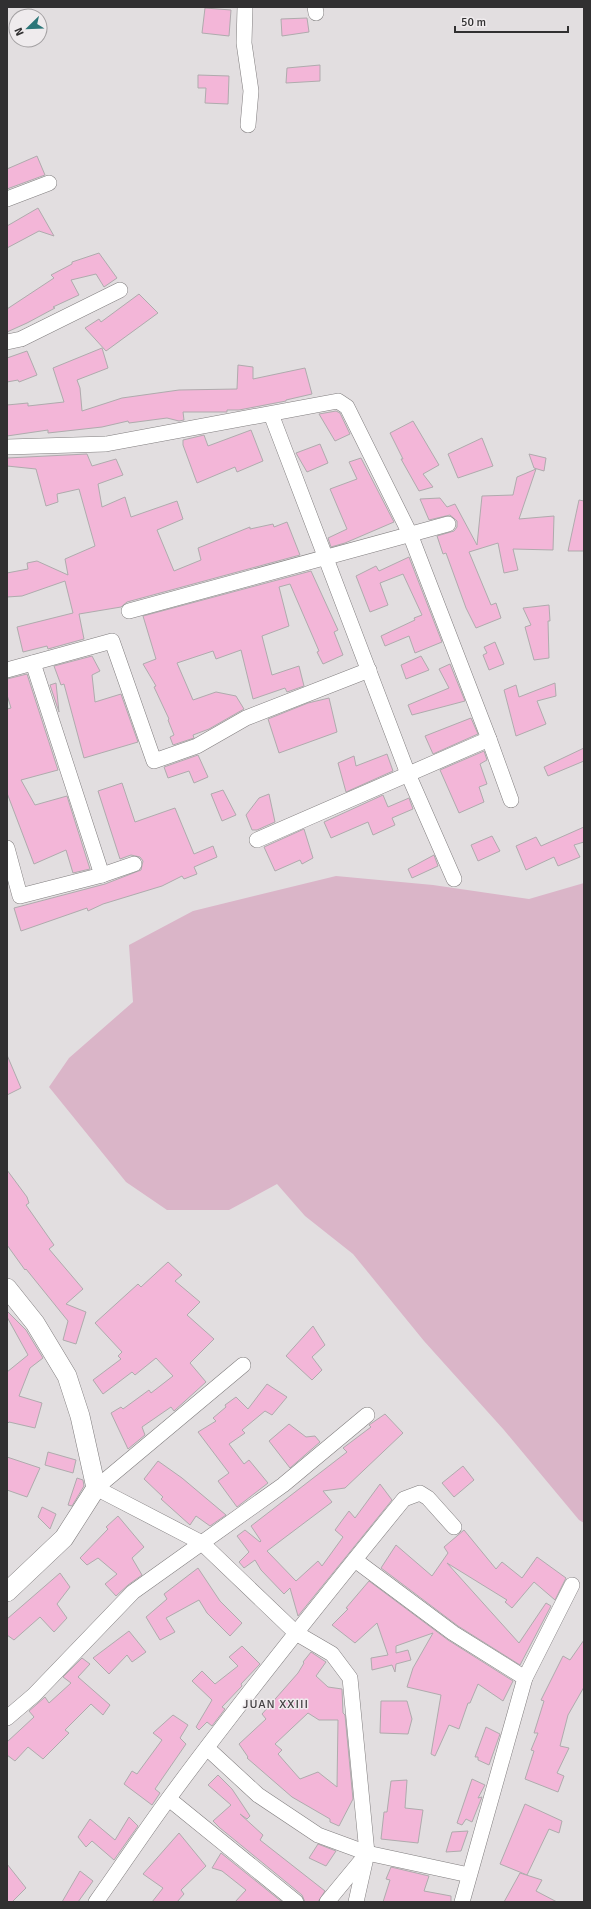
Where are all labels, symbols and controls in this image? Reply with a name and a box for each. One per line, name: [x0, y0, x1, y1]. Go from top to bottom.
north arrow: [8, 8, 48, 48]
scale bar: [455, 8, 568, 34]
text: 50 m: [461, 15, 486, 30]
text: N: [12, 26, 27, 38]
district label: JUAN XXIII: [243, 1697, 309, 1712]

